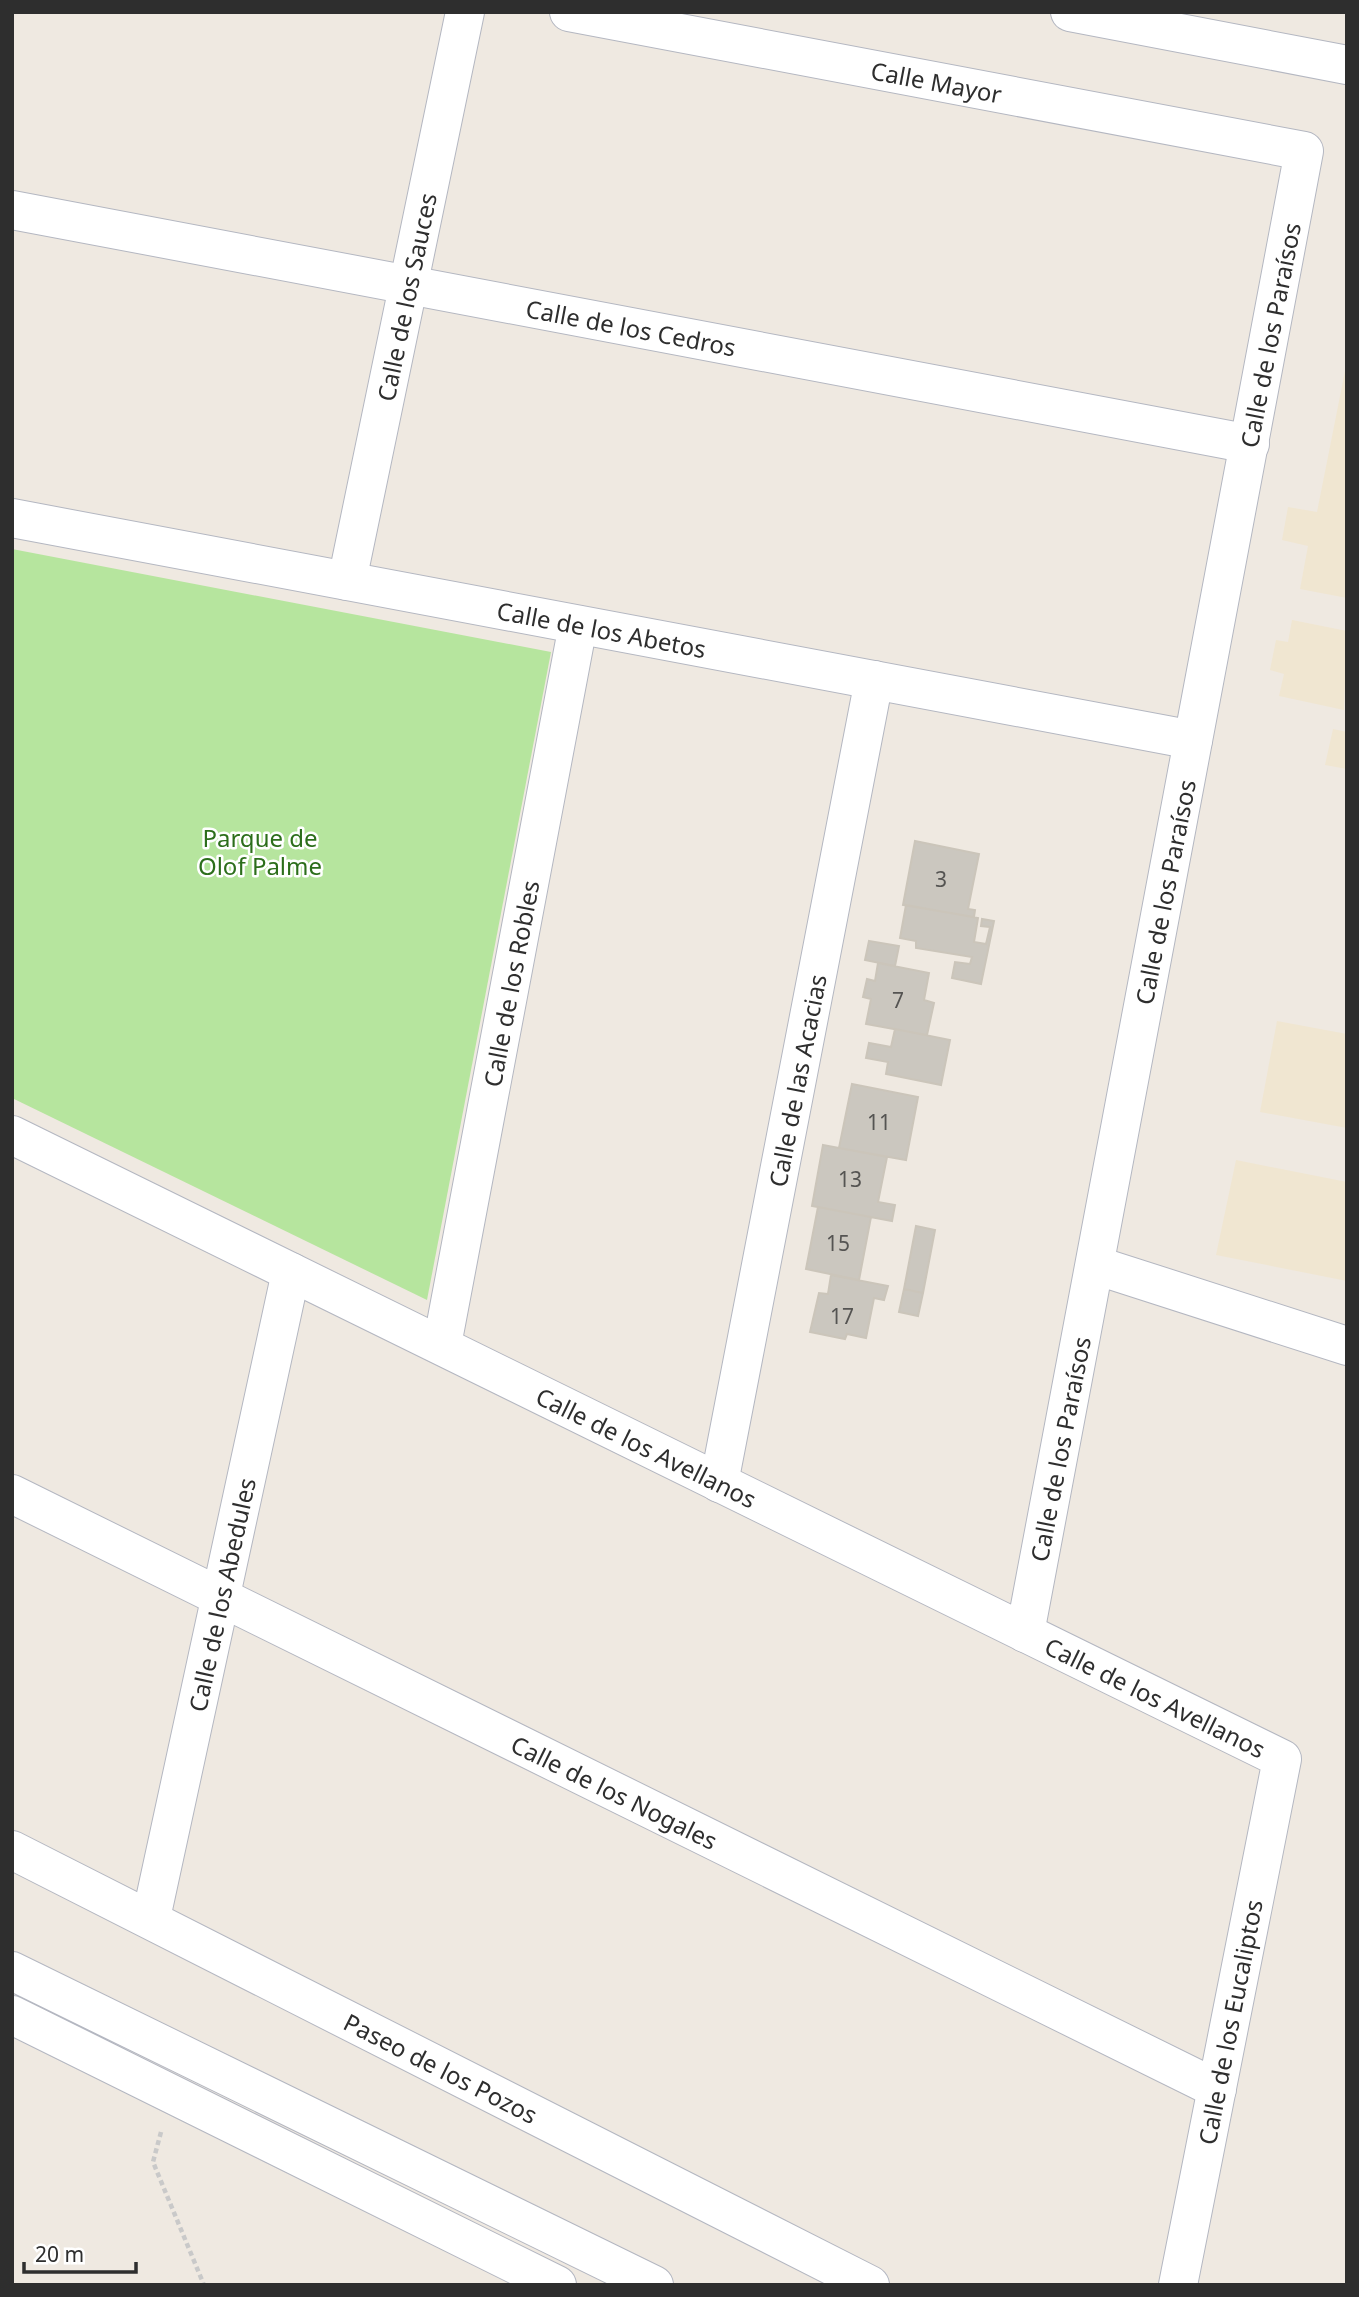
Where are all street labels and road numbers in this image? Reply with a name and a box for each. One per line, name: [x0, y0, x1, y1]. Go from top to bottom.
street label: Calle Mayor: [868, 53, 1005, 110]
street label: Calle de los Sauces: [368, 190, 444, 404]
street label: Calle de los Paraísos: [1232, 220, 1308, 450]
street label: Calle de los Cedros: [523, 291, 739, 363]
street label: Calle de los Abetos: [494, 593, 709, 665]
street label: Calle de los Paraísos: [1127, 777, 1203, 1007]
street label: Calle de los Robles: [475, 877, 546, 1089]
street label: Calle de las Acacias: [760, 971, 833, 1190]
street label: Calle de los Paraísos: [1022, 1334, 1098, 1564]
street label: Calle de los Avellanos: [531, 1379, 762, 1515]
street label: Calle de los Abedules: [180, 1475, 262, 1715]
street label: Calle de los Avellanos: [1040, 1629, 1271, 1765]
street label: Calle de los Nogales: [506, 1727, 723, 1856]
street label: Calle de los Eucaliptos: [1190, 1897, 1270, 2147]
street label: Paseo de los Pozos: [339, 2005, 543, 2130]

